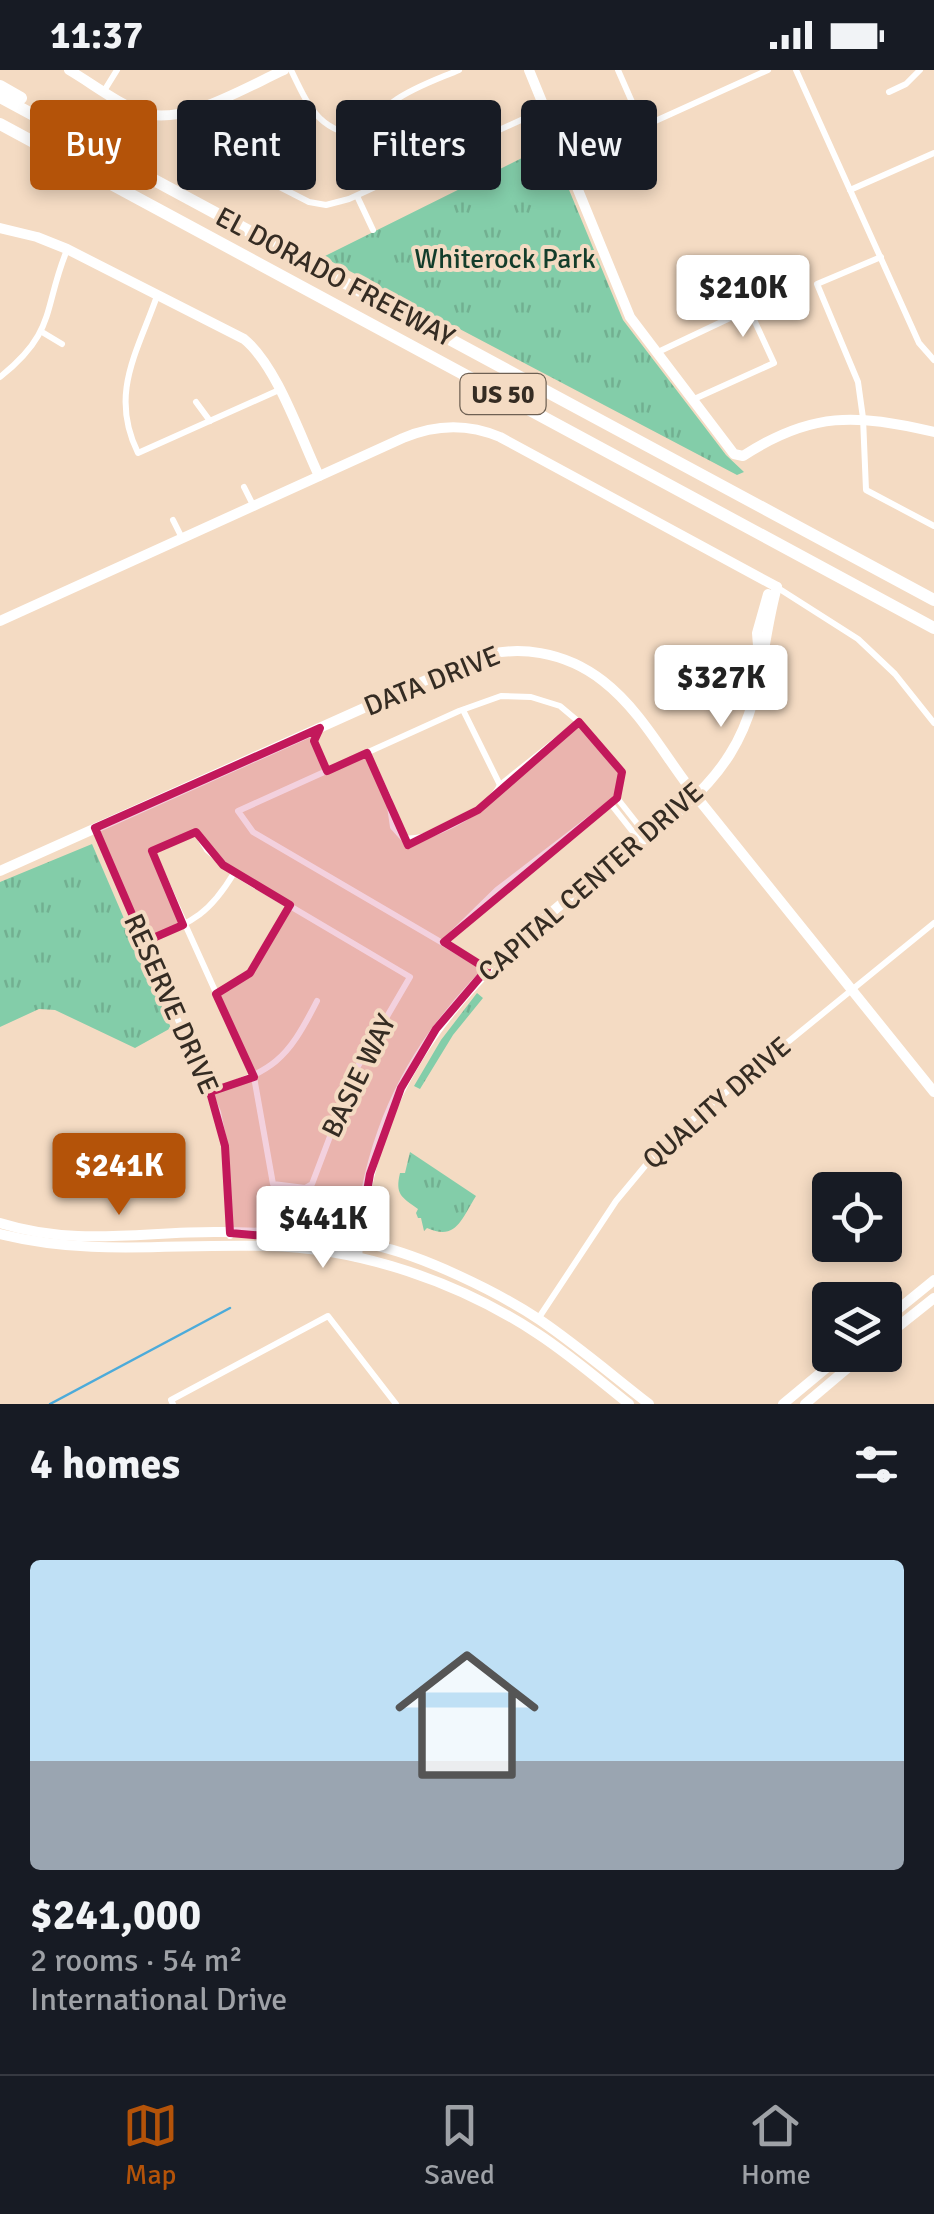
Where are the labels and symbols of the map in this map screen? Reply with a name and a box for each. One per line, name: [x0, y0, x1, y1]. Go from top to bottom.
street label: EL DORADO FREEWAY: [210, 200, 460, 354]
park label: Whiterock Park: [414, 242, 596, 276]
pin: $210K: [673, 255, 813, 340]
road number: US 50: [460, 374, 546, 414]
street label: DATA DRIVE: [359, 638, 505, 724]
pin: $327K: [651, 645, 791, 730]
street label: CAPITAL CENTER DRIVE: [471, 775, 711, 989]
street label: RESERVE DRIVE: [116, 909, 226, 1099]
street label: BASIE WAY: [315, 1009, 403, 1143]
street label: QUALITY DRIVE: [636, 1029, 798, 1177]
pin: $241K: [49, 1133, 189, 1218]
pin: $441K: [253, 1186, 393, 1271]

